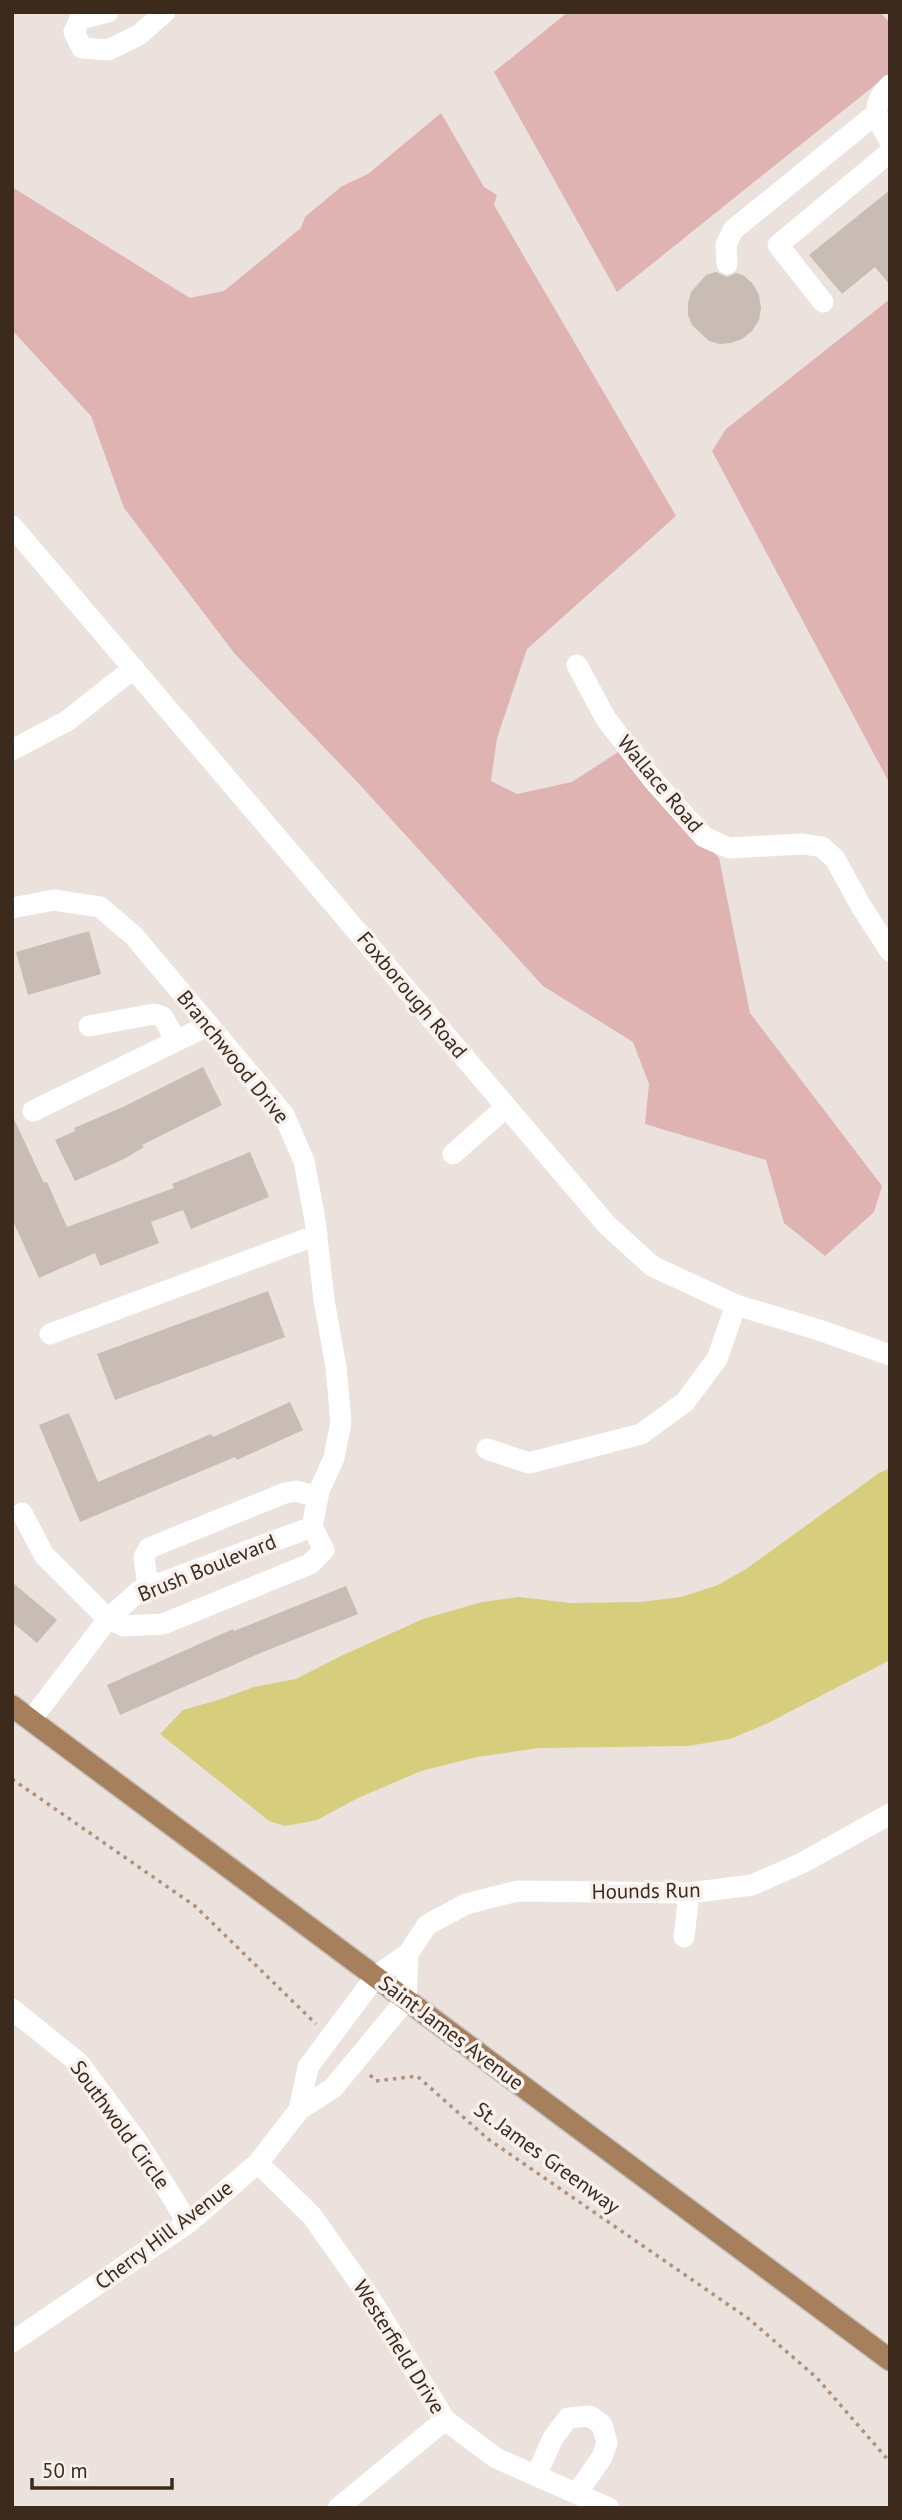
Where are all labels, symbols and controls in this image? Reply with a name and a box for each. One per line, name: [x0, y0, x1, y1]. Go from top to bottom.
street label: Wallace Road: [612, 729, 709, 838]
street label: Foxborough Road: [351, 926, 473, 1064]
street label: Branchwood Drive: [171, 984, 295, 1129]
street label: Brush Boulevard: [134, 1528, 280, 1608]
street label: Hounds Run: [591, 1876, 701, 1905]
street label: Saint James Avenue: [373, 1969, 529, 2096]
street label: Southwold Circle: [65, 2055, 176, 2194]
street label: St. James Greenway: [469, 2096, 626, 2220]
street label: Cherry Hill Avenue: [89, 2174, 238, 2295]
street label: Westerfield Drive: [347, 2275, 451, 2419]
scale bar: [32, 2446, 172, 2490]
text: 50 m: [42, 2457, 88, 2484]

